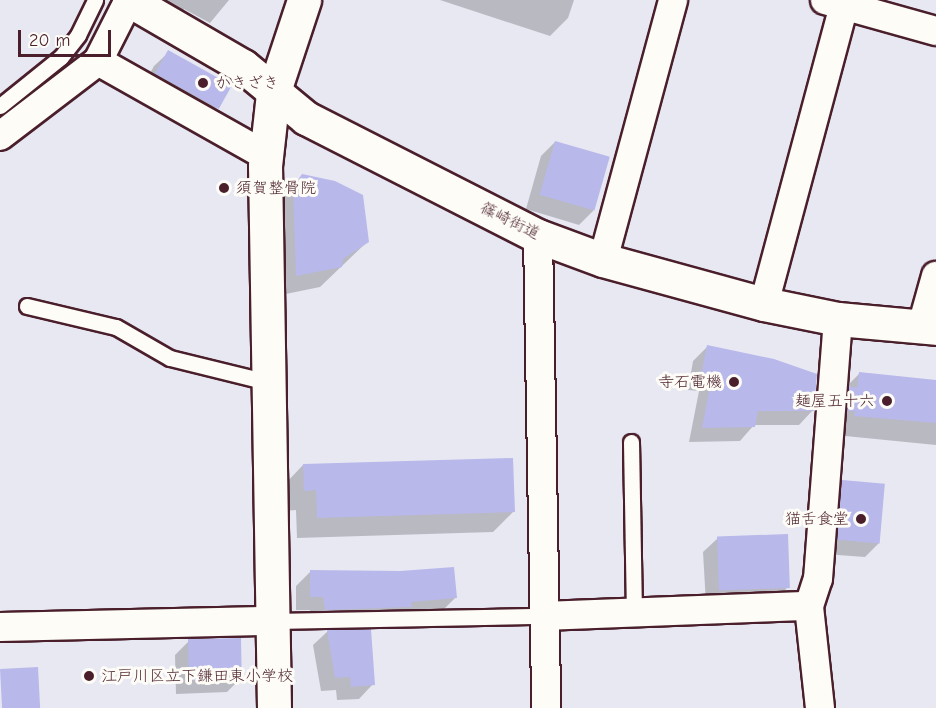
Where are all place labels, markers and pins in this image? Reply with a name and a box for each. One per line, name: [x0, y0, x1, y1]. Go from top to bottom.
place label: かきざき: [215, 73, 279, 93]
marker: かきざき: [196, 76, 210, 90]
place label: 須賀整骨院: [236, 178, 316, 198]
marker: 須賀整骨院: [217, 181, 231, 195]
place label: 寺石電機: [658, 372, 722, 392]
marker: 寺石電機: [727, 375, 741, 389]
place label: 麺屋五十六: [795, 391, 875, 411]
marker: 麺屋五十六: [880, 394, 894, 408]
place label: 猫舌食堂: [785, 509, 849, 529]
marker: 猫舌食堂: [854, 512, 868, 526]
place label: 江戸川区立下鎌田東小学校: [101, 666, 293, 686]
marker: 江戸川区立下鎌田東小学校: [82, 669, 96, 683]

